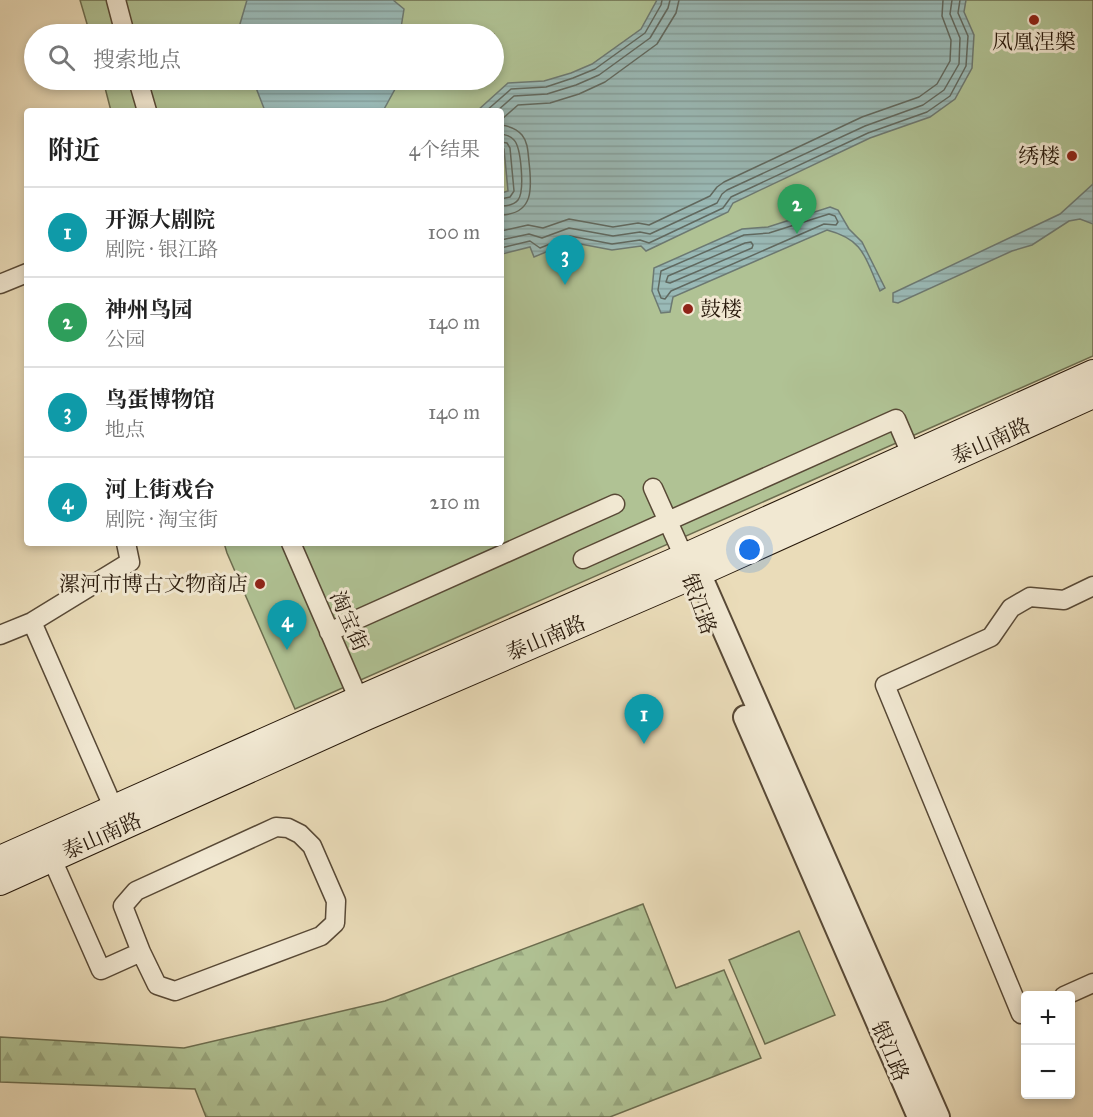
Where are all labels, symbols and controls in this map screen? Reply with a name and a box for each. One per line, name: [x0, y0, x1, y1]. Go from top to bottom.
marker: 凤凰涅槃: [1027, 13, 1041, 27]
search box: [24, 24, 504, 90]
place label: 凤凰涅槃: [992, 29, 1076, 55]
icon: search: [45, 41, 78, 74]
text: 搜索地点: [93, 46, 181, 73]
text: 附近: [48, 134, 100, 166]
text: 4个结果: [409, 137, 480, 161]
place label: 绣楼: [1018, 143, 1060, 169]
marker: 绣楼: [1065, 149, 1079, 163]
pin: 2: [778, 184, 816, 234]
text: 开源大剧院: [105, 206, 215, 233]
text: 1: [64, 220, 71, 244]
text: 100 m: [428, 220, 480, 244]
pin: 3: [546, 236, 584, 285]
text: 剧院 · 银江路: [105, 237, 218, 261]
text: 神州鸟园: [105, 296, 193, 323]
place label: 鼓楼: [700, 296, 742, 322]
marker: 鼓楼: [681, 302, 695, 316]
text: 2: [63, 310, 72, 334]
text: 140 m: [428, 310, 480, 334]
text: 公园: [105, 327, 145, 351]
text: 鸟蛋博物馆: [105, 386, 215, 413]
text: 3: [64, 400, 72, 424]
text: 140 m: [428, 400, 480, 424]
street label: 泰山南路: [947, 412, 1035, 470]
text: 地点: [105, 417, 145, 441]
text: 河上街戏台: [105, 476, 215, 503]
text: 4: [62, 490, 73, 514]
text: 210 m: [430, 490, 480, 514]
text: 剧院 · 淘宝街: [105, 507, 218, 531]
your location: [735, 535, 764, 564]
street label: 银江路: [676, 570, 722, 638]
place label: 漯河市博古文物商店: [59, 571, 248, 597]
marker: 漯河市博古文物商店: [253, 577, 267, 591]
street label: 淘宝街: [324, 587, 374, 655]
pin: 4: [268, 600, 306, 650]
street label: 泰山南路: [502, 610, 590, 666]
pin: 1: [624, 694, 664, 744]
street label: 泰山南路: [58, 807, 146, 865]
map controls: [1021, 991, 1075, 1099]
button: +: [1021, 991, 1075, 1045]
street label: 银江路: [866, 1017, 914, 1085]
button: −: [1021, 1045, 1075, 1099]

